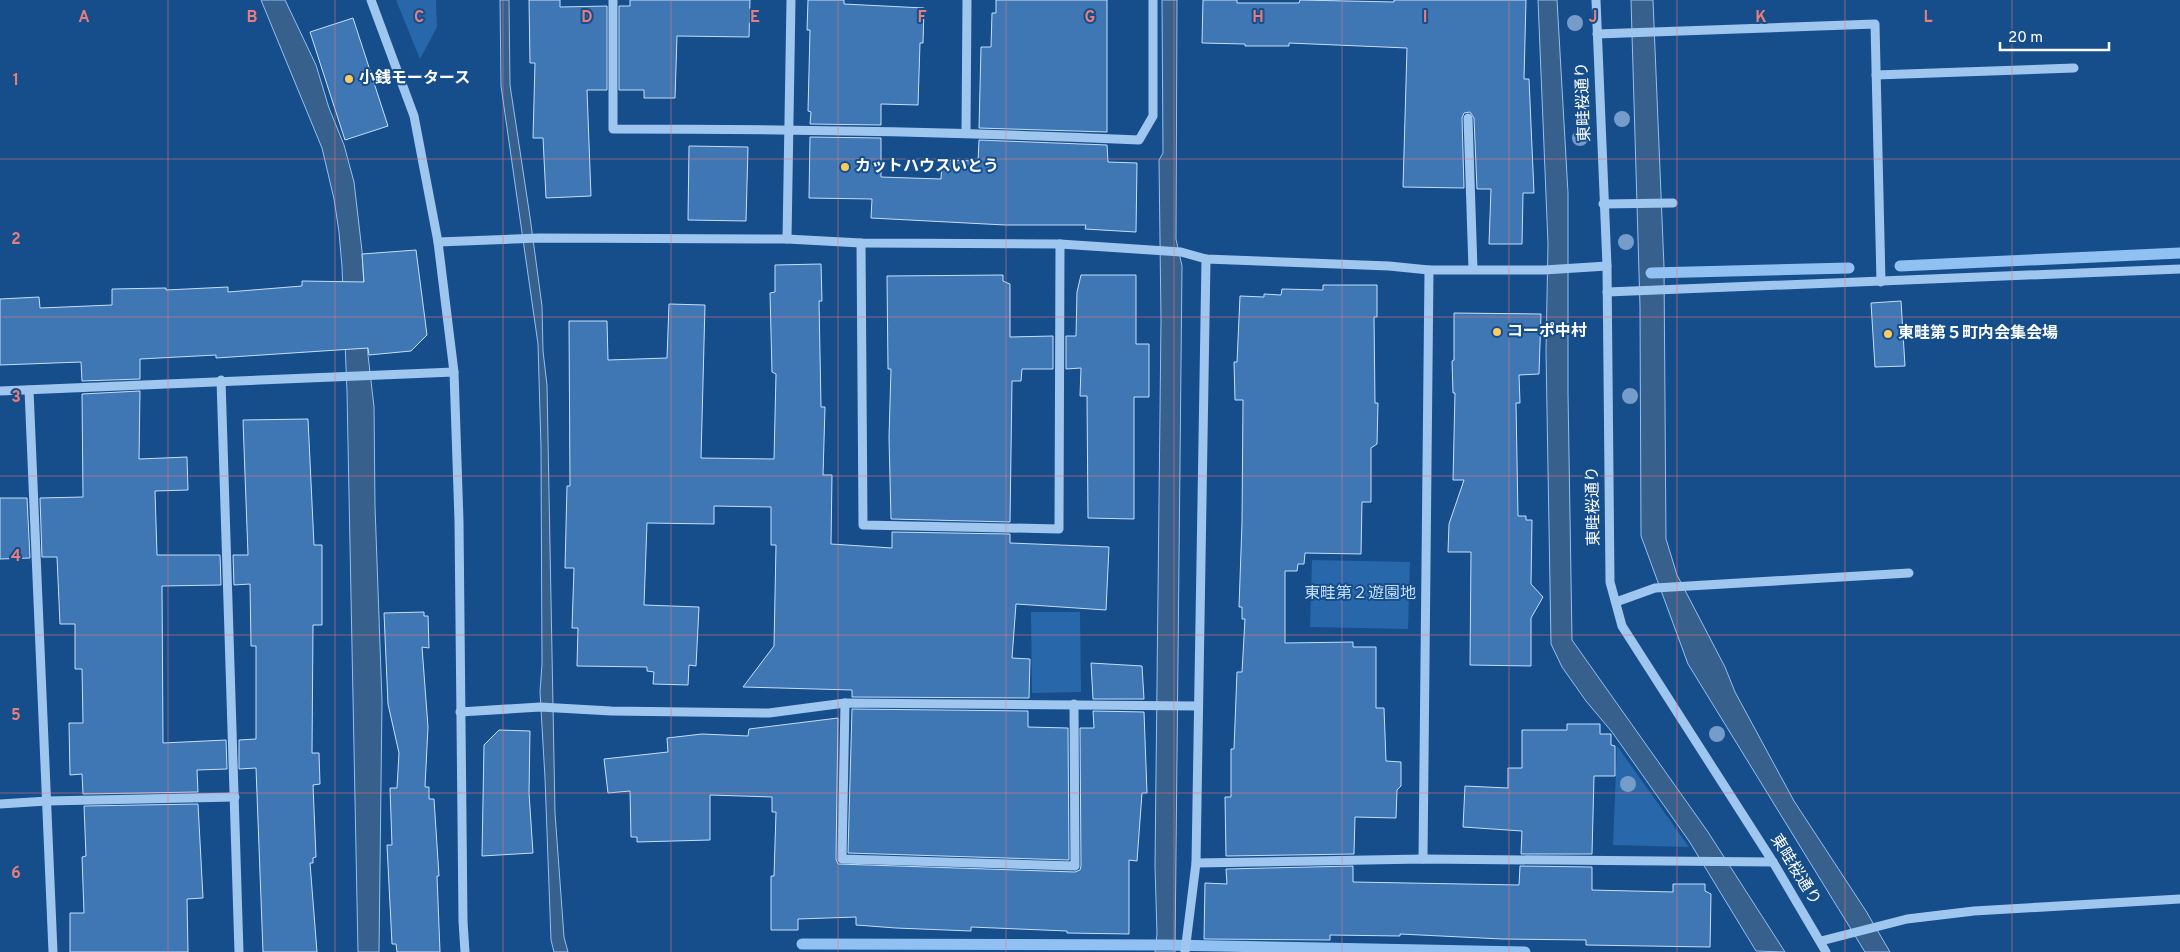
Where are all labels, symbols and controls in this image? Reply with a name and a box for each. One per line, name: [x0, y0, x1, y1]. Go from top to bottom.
text: A: [78, 8, 90, 28]
text: B: [246, 8, 258, 28]
text: C: [414, 8, 424, 28]
text: D: [581, 8, 593, 28]
text: E: [750, 8, 760, 28]
text: F: [917, 8, 927, 28]
text: G: [1085, 8, 1095, 28]
text: H: [1252, 8, 1264, 28]
text: I: [1423, 8, 1427, 28]
text: J: [1589, 8, 1597, 28]
text: K: [1755, 8, 1767, 28]
text: L: [1923, 8, 1933, 28]
scale bar: [2000, 20, 2109, 52]
text: 20 m: [2008, 29, 2043, 48]
street label: 東畦桜通り: [1573, 62, 1595, 142]
place label: 小銭モータース: [359, 68, 470, 89]
text: 1: [13, 71, 19, 91]
marker: 小銭モータース: [343, 73, 355, 85]
place label: カットハウスいとう: [855, 157, 999, 177]
marker: カットハウスいとう: [839, 161, 851, 173]
text: 2: [11, 230, 21, 250]
place label: コーポ中村: [1507, 321, 1587, 342]
place label: 東畦第５町内会集会場: [1898, 324, 2058, 344]
marker: コーポ中村: [1491, 326, 1503, 338]
marker: 東畦第５町内会集会場: [1882, 328, 1894, 340]
text: 3: [11, 388, 21, 408]
street label: 東畦桜通り: [1583, 466, 1605, 546]
text: 4: [11, 547, 21, 567]
park label: 東畦第２遊園地: [1304, 584, 1416, 604]
text: 5: [11, 706, 21, 726]
street label: 東畦桜通り: [1765, 831, 1825, 909]
text: 6: [11, 864, 21, 884]

